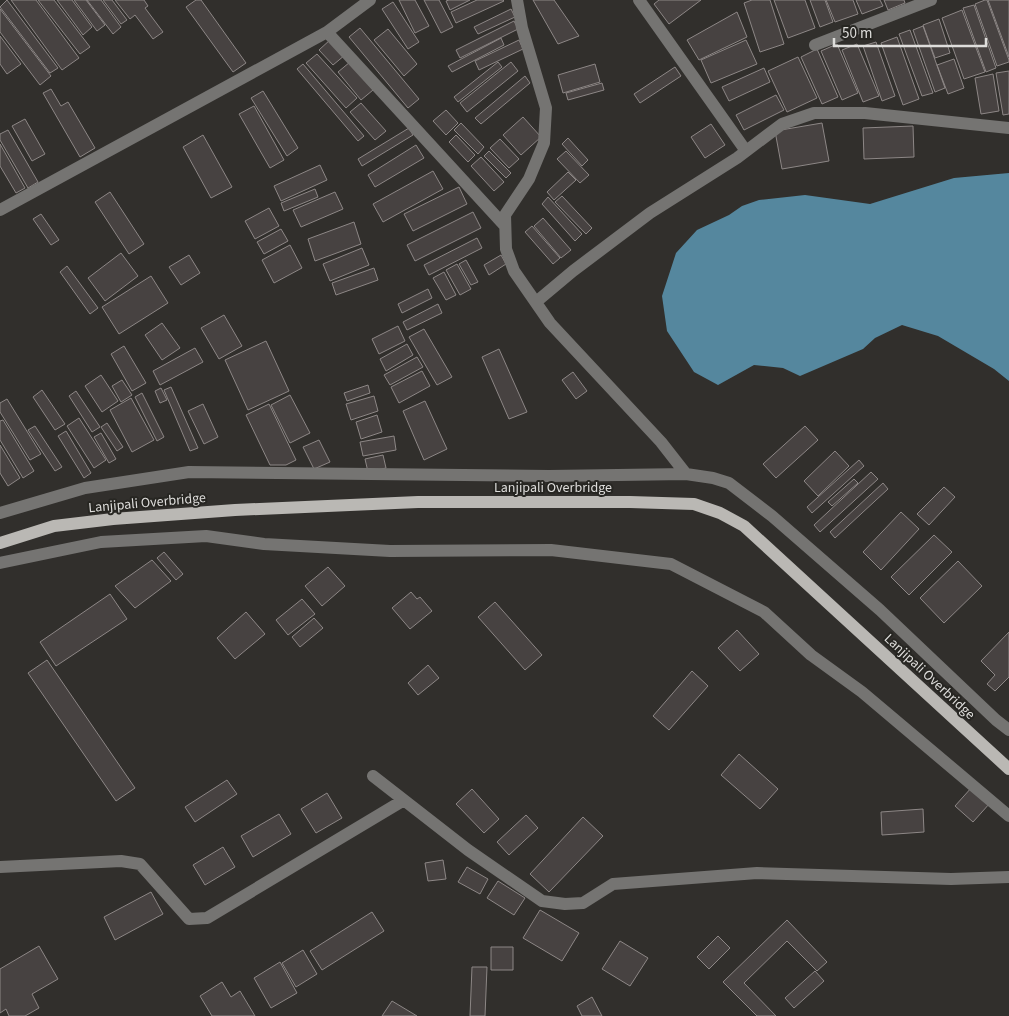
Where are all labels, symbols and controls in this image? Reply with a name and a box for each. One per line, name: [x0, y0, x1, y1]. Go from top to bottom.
scale bar: [834, 15, 986, 47]
text: 50 m: [842, 23, 872, 44]
street label: Lanjipali Overbridge: [494, 478, 612, 498]
street label: Lanjipali Overbridge: [87, 488, 207, 518]
street label: Lanjipali Overbridge: [879, 629, 979, 724]

